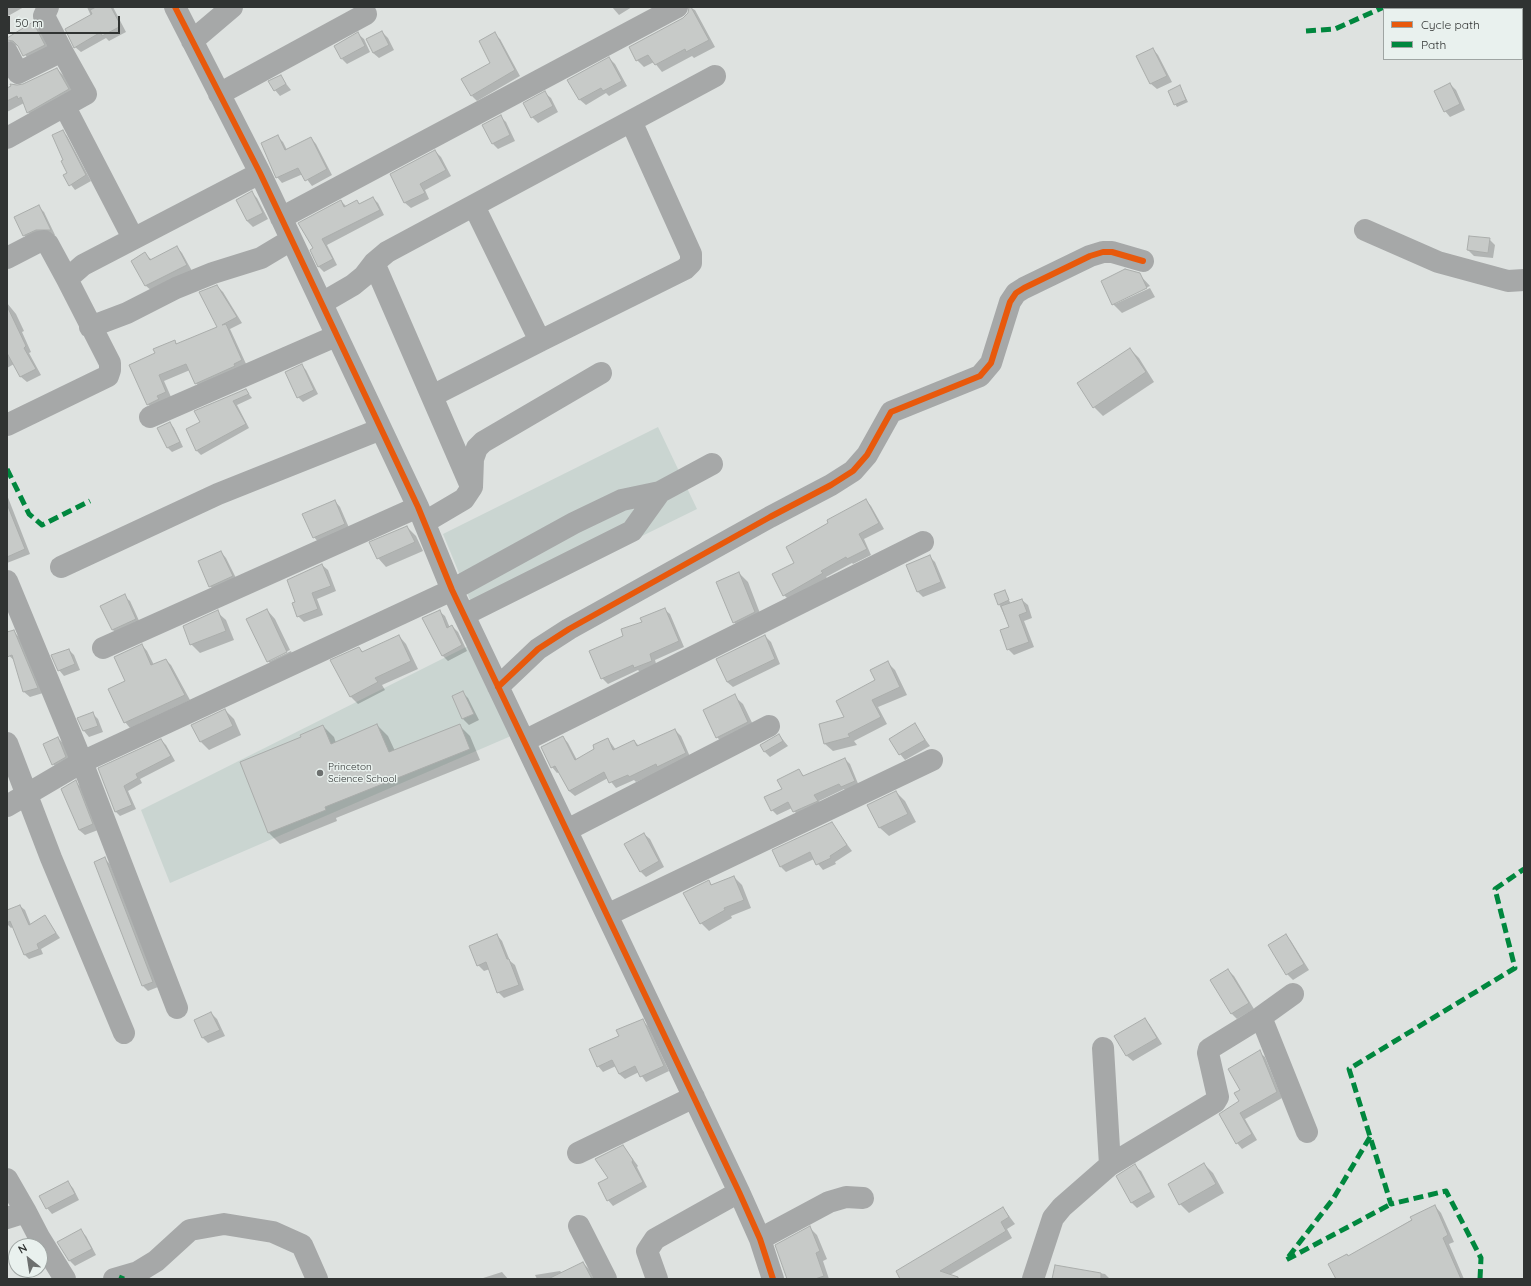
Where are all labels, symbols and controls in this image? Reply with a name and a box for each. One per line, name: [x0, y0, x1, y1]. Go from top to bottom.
scale bar: [10, 8, 122, 34]
legend: [1383, 8, 1523, 60]
text: 50 m: [15, 15, 43, 30]
text: Cycle path: [1421, 17, 1480, 32]
text: Path: [1421, 37, 1446, 52]
place label: Princeton Science School: [328, 761, 397, 784]
marker: Princeton Science School: [315, 768, 325, 778]
north arrow: [8, 1238, 48, 1278]
text: N: [15, 1240, 30, 1257]

